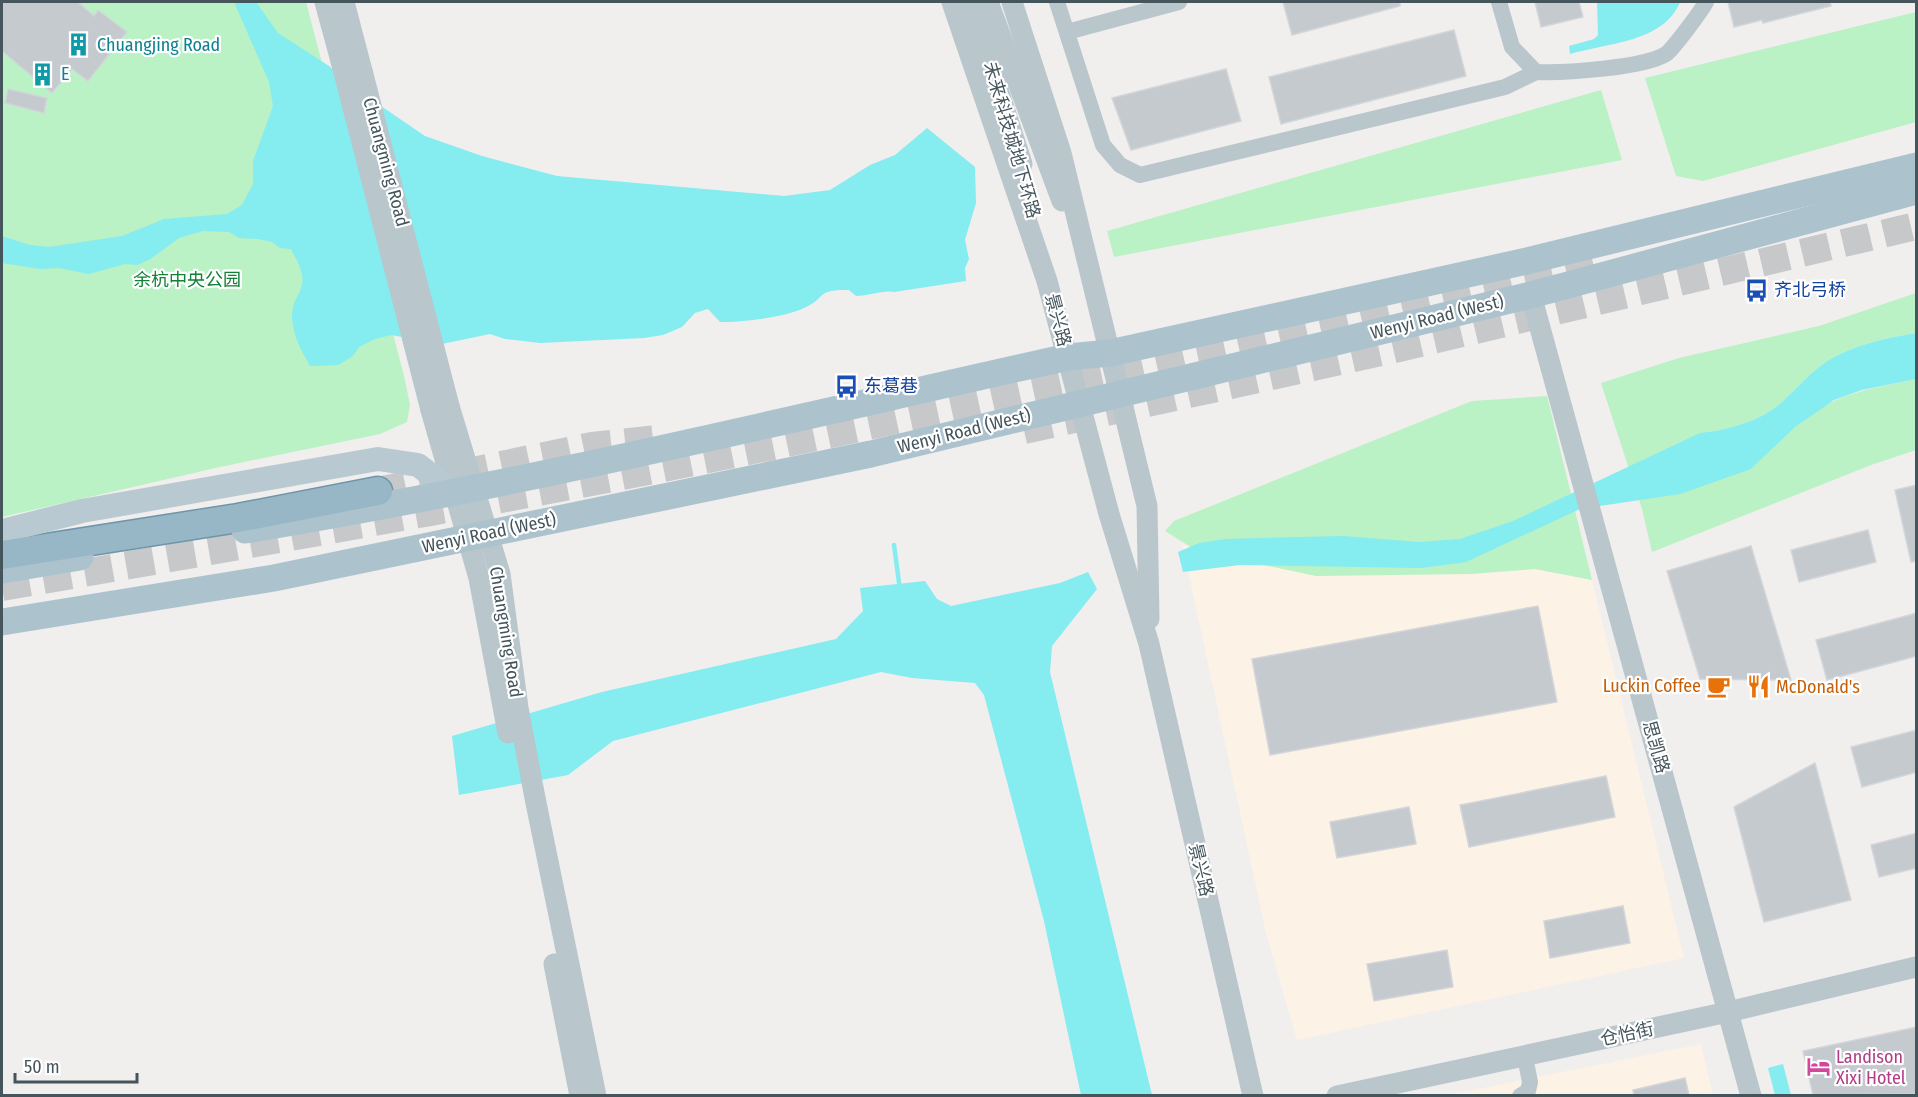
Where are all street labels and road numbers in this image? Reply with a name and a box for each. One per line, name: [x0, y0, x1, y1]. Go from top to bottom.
street label: 未来科技城地下环路: [979, 59, 1045, 221]
street label: Chuangming Road: [358, 95, 414, 229]
street label: Wenyi Road (West): [1368, 290, 1506, 344]
street label: 景兴路: [1040, 291, 1076, 349]
street label: Wenyi Road (West): [895, 404, 1033, 458]
street label: Wenyi Road (West): [420, 508, 558, 558]
street label: Chuangming Road: [485, 565, 527, 699]
street label: 思凯路: [1638, 718, 1674, 776]
street label: 景兴路: [1184, 841, 1218, 899]
street label: 仓怡街: [1598, 1018, 1656, 1050]

